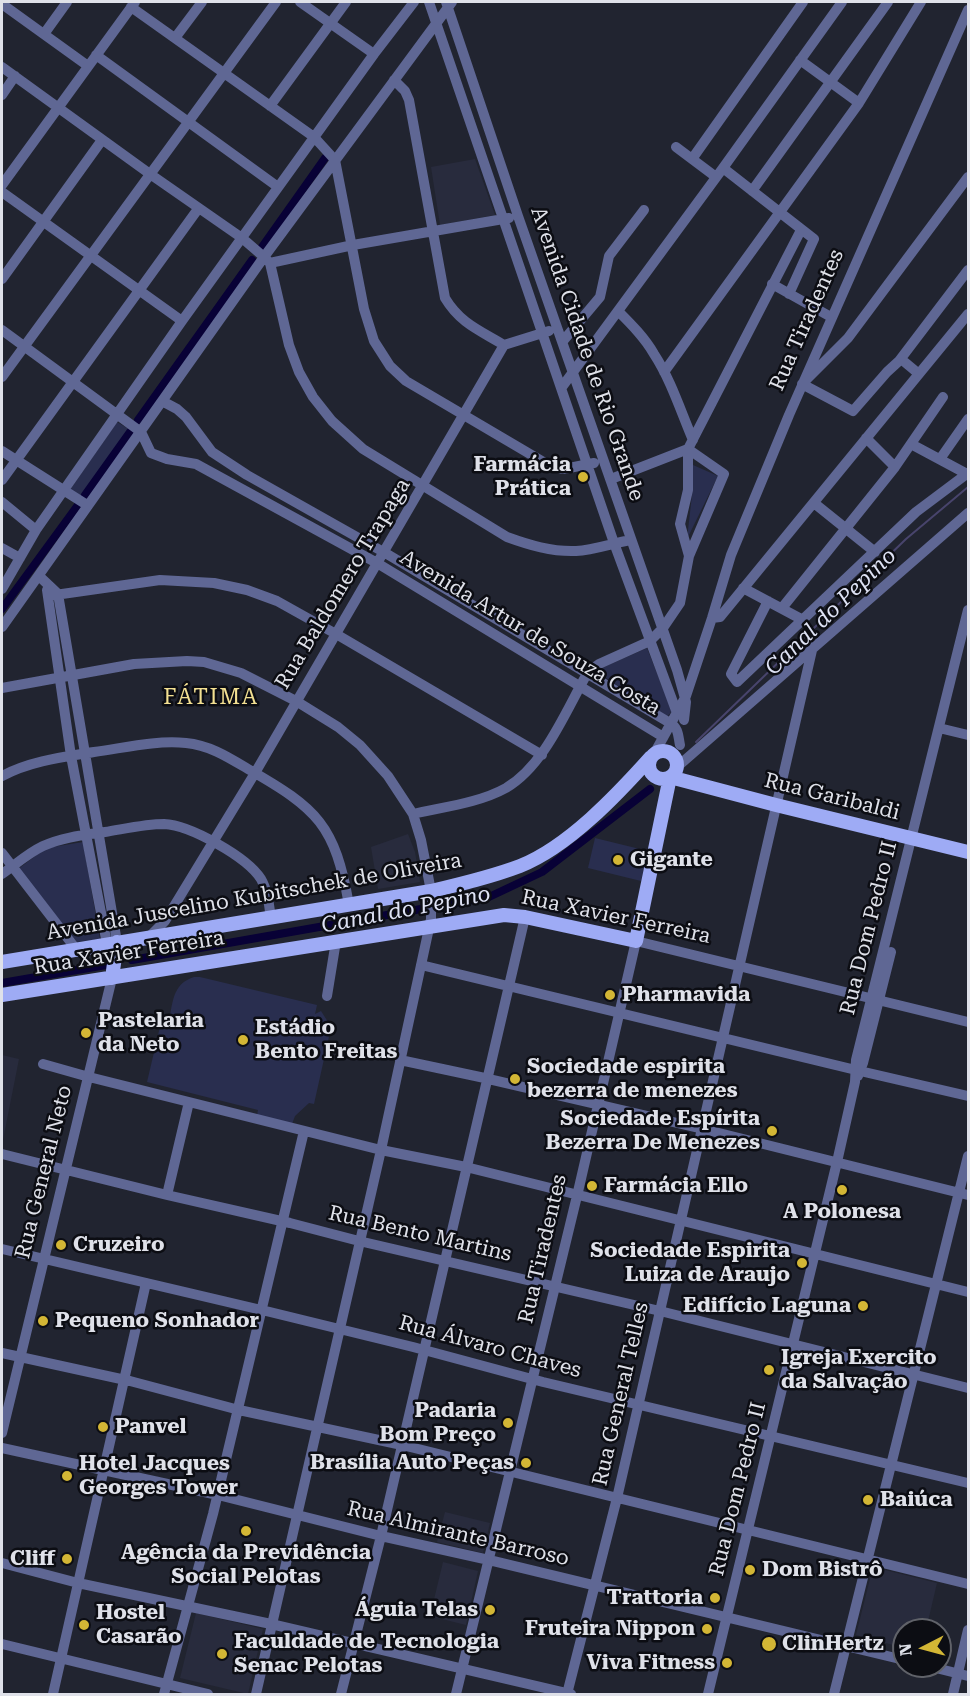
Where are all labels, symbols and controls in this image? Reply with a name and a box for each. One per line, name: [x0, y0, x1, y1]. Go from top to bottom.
street label: Avenida Cidade de Rio Grande: [525, 204, 649, 504]
street label: Rua Tiradentes: [765, 245, 849, 395]
place label: Farmácia Prática: [473, 452, 571, 502]
marker: Farmácia Prática: [576, 470, 590, 484]
street label: Rua Baldomero Trapaga: [270, 474, 416, 694]
water label: Canal do Pepino: [760, 543, 902, 681]
street label: Avenida Artur de Souza Costa: [395, 545, 665, 721]
district label: FÁTIMA: [163, 685, 259, 711]
street label: Rua Garibaldi: [762, 768, 902, 826]
street label: Rua Dom Pedro II: [835, 839, 903, 1017]
place label: Gigante: [630, 847, 713, 873]
street label: Avenida Juscelino Kubitschek de Oliveira: [44, 848, 464, 946]
marker: Gigante: [611, 853, 625, 867]
water label: Canal do Pepino: [319, 881, 493, 939]
street label: Rua Xavier Ferreira: [519, 885, 713, 949]
street label: Rua Xavier Ferreira: [32, 925, 226, 981]
place label: Pharmavida: [622, 982, 750, 1008]
marker: Pharmavida: [603, 988, 617, 1002]
place label: Pastelaria da Neto: [98, 1008, 204, 1058]
place label: Estádio Bento Freitas: [255, 1015, 397, 1065]
marker: Pastelaria da Neto: [79, 1026, 93, 1040]
marker: Estádio Bento Freitas: [236, 1033, 250, 1047]
place label: Sociedade espirita bezerra de menezes: [527, 1054, 738, 1104]
marker: Sociedade espirita bezerra de menezes: [508, 1072, 522, 1086]
street label: Rua General Neto: [10, 1083, 78, 1261]
place label: Sociedade Espírita Bezerra De Menezes: [546, 1106, 760, 1156]
marker: Sociedade Espírita Bezerra De Menezes: [765, 1124, 779, 1138]
street label: Rua Tiradentes: [514, 1172, 572, 1326]
place label: Farmácia Ello: [604, 1173, 748, 1199]
marker: Farmácia Ello: [585, 1179, 599, 1193]
marker: A Polonesa: [835, 1183, 849, 1197]
place label: A Polonesa: [783, 1199, 901, 1225]
street label: Rua Bento Martins: [326, 1201, 514, 1267]
place label: Cruzeiro: [73, 1232, 164, 1258]
marker: Cruzeiro: [54, 1238, 68, 1252]
place label: Sociedade Espirita Luiza de Araujo: [590, 1238, 790, 1288]
marker: Sociedade Espirita Luiza de Araujo: [795, 1256, 809, 1270]
place label: Edifício Laguna: [683, 1293, 851, 1319]
marker: Edifício Laguna: [856, 1299, 870, 1313]
street label: Rua General Telles: [588, 1300, 654, 1488]
place label: Pequeno Sonhador: [55, 1308, 259, 1334]
street label: Rua Álvaro Chaves: [396, 1311, 584, 1383]
marker: Pequeno Sonhador: [36, 1314, 50, 1328]
place label: Igreja Exercito da Salvação: [781, 1345, 937, 1395]
marker: Igreja Exercito da Salvação: [762, 1363, 776, 1377]
place label: Padaria Bom Preço: [379, 1398, 496, 1448]
street label: Rua Dom Pedro II: [704, 1400, 772, 1578]
place label: Panvel: [115, 1414, 186, 1440]
marker: Padaria Bom Preço: [501, 1416, 515, 1430]
marker: Panvel: [96, 1420, 110, 1434]
place label: Brasília Auto Peças: [310, 1450, 514, 1476]
place label: Hotel Jacques Georges Tower: [79, 1451, 238, 1501]
marker: Brasília Auto Peças: [519, 1456, 533, 1470]
marker: Hotel Jacques Georges Tower: [60, 1469, 74, 1483]
place label: Baiúca: [880, 1487, 953, 1513]
marker: Baiúca: [861, 1493, 875, 1507]
street label: Rua Almirante Barroso: [344, 1496, 572, 1572]
marker: Agência da Previdência Social Pelotas: [239, 1524, 253, 1538]
place label: Agência da Previdência Social Pelotas: [121, 1540, 371, 1590]
place label: Cliff: [10, 1546, 55, 1572]
marker: Cliff: [60, 1552, 74, 1566]
place label: Dom Bistrô: [762, 1557, 882, 1583]
marker: Dom Bistrô: [743, 1563, 757, 1577]
place label: Trattoria: [607, 1585, 703, 1611]
marker: Trattoria: [708, 1591, 722, 1605]
place label: Águia Telas: [355, 1597, 478, 1623]
place label: Hostel Casarão: [96, 1600, 182, 1650]
marker: Águia Telas: [483, 1603, 497, 1617]
place label: Fruteira Nippon: [525, 1616, 695, 1642]
marker: Hostel Casarão: [77, 1618, 91, 1632]
north arrow: [892, 1618, 952, 1678]
marker: Fruteira Nippon: [700, 1622, 714, 1636]
place label: Faculdade de Tecnologia Senac Pelotas: [234, 1629, 499, 1679]
place label: ClinHertz: [782, 1631, 884, 1657]
marker: ClinHertz: [760, 1635, 778, 1653]
text: N: [895, 1643, 916, 1657]
marker: Faculdade de Tecnologia Senac Pelotas: [215, 1647, 229, 1661]
place label: Viva Fitness: [586, 1650, 715, 1676]
marker: Viva Fitness: [720, 1656, 734, 1670]

